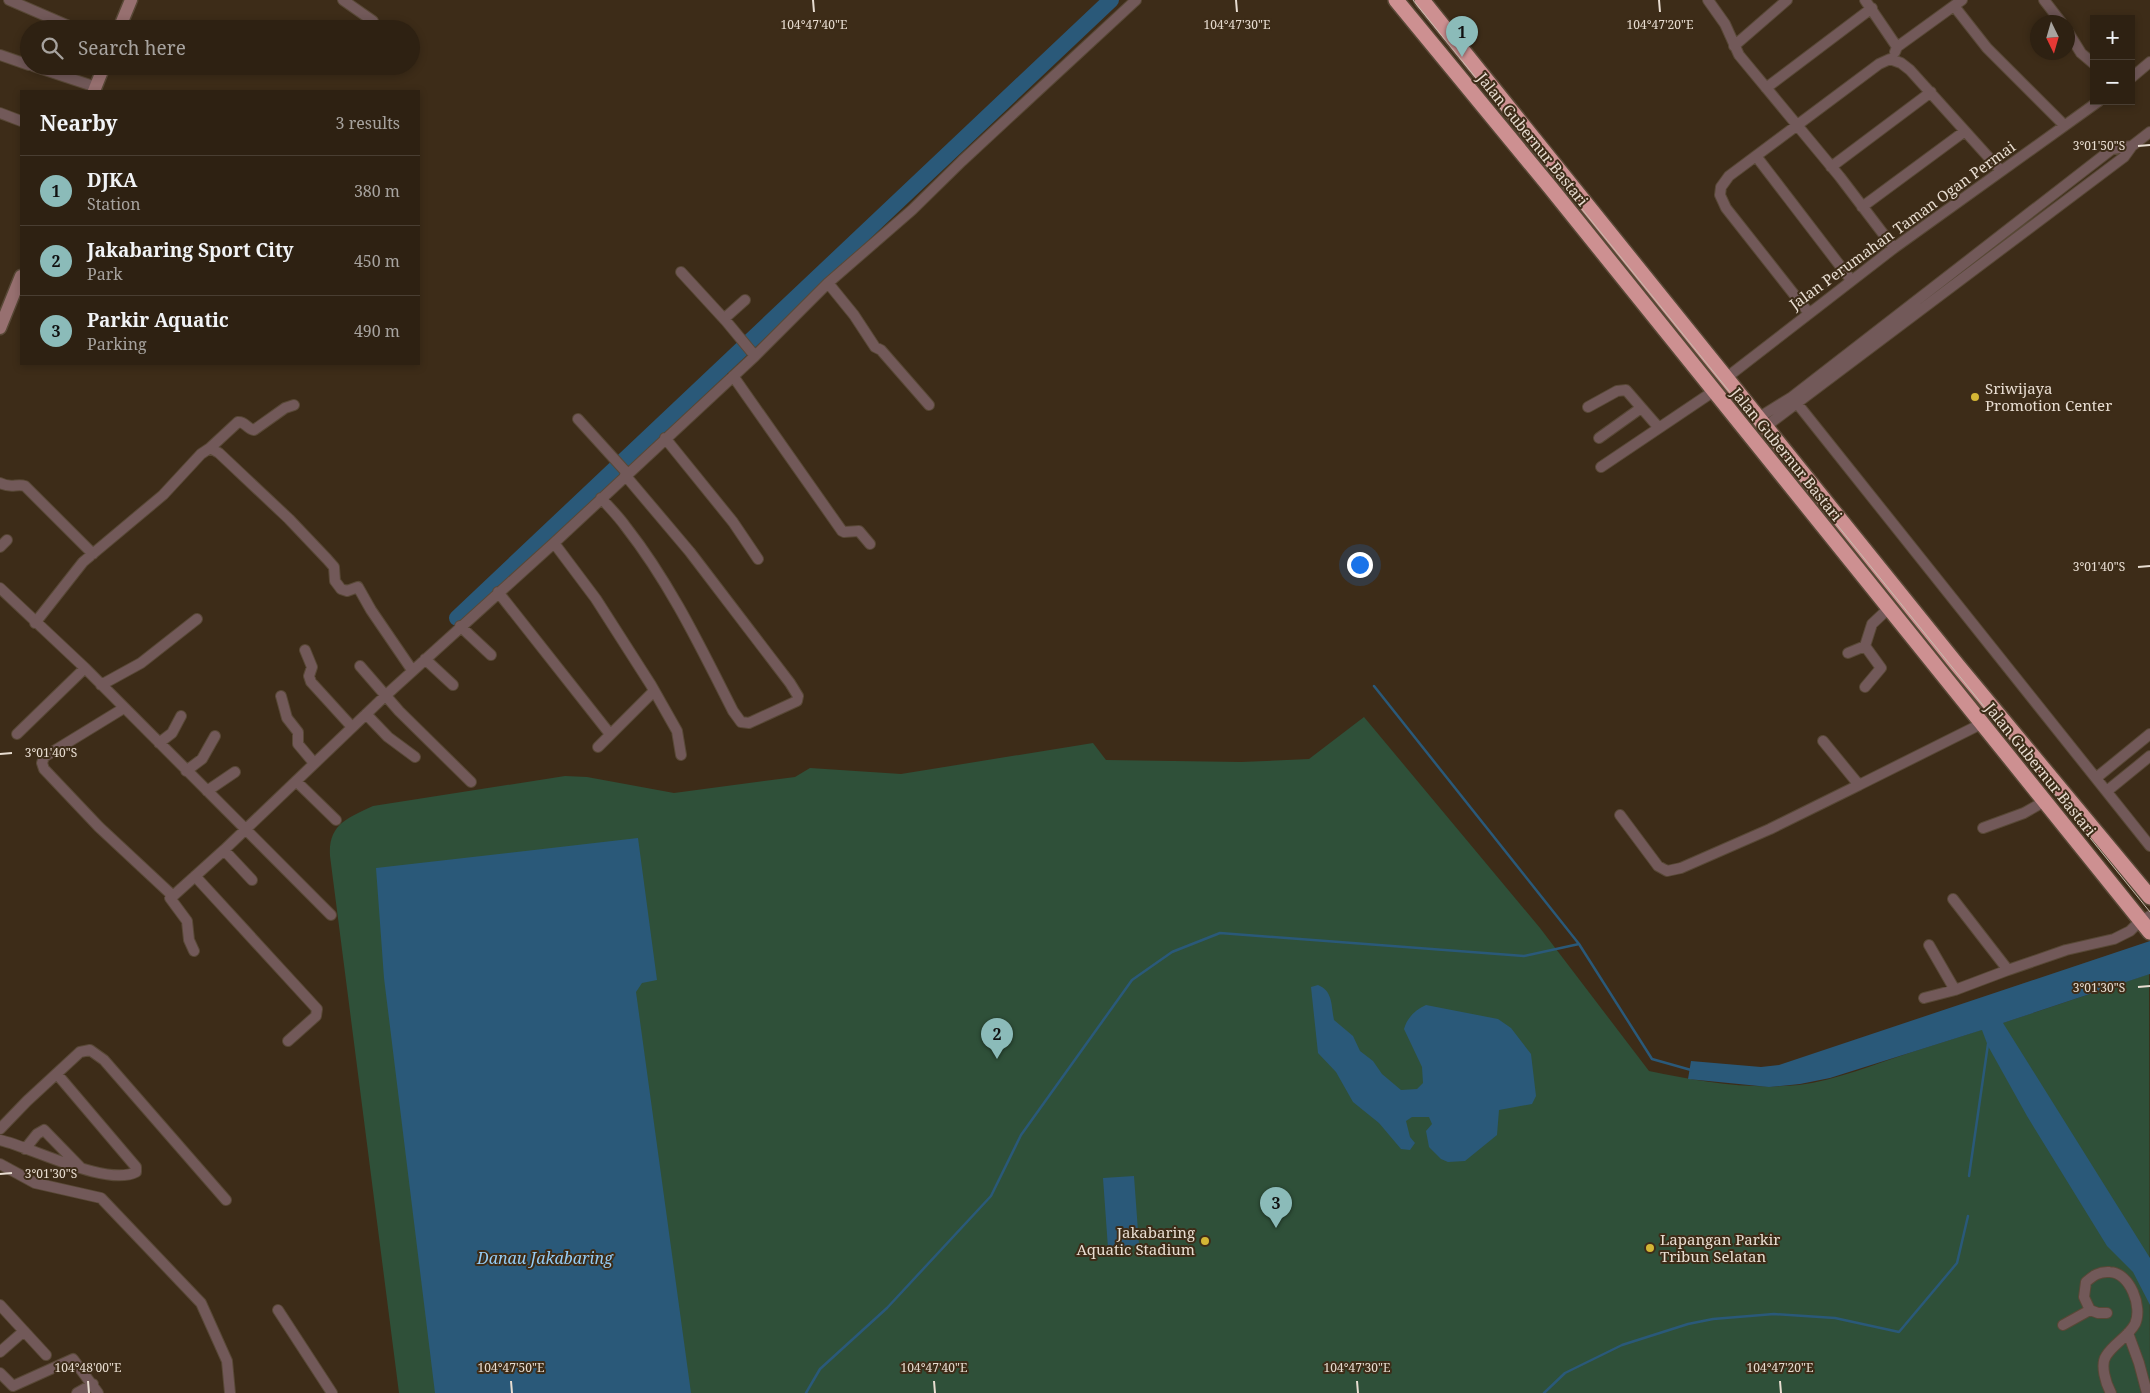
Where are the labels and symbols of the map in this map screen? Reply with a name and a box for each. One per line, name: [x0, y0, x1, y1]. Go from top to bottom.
north arrow: [2030, 15, 2075, 60]
text: 104°47'40"E: [781, 16, 847, 33]
text: 104°47'30"E: [1204, 16, 1270, 33]
pin: 1: [1446, 16, 1478, 57]
text: 104°47'20"E: [1627, 16, 1693, 33]
street label: Jalan Gubernur Bastari: [1472, 68, 1593, 210]
street label: Jalan Perumahan Taman Ogan Permai: [1784, 136, 2019, 314]
text: 3°01'50"S: [2073, 137, 2125, 154]
place label: Sriwijaya Promotion Center: [1985, 378, 2112, 415]
street label: Jalan Gubernur Bastari: [1726, 383, 1847, 525]
marker: Sriwijaya Promotion Center: [1969, 391, 1981, 403]
your location: [1347, 552, 1373, 578]
text: 3°01'40"S: [2073, 558, 2125, 575]
street label: Jalan Gubernur Bastari: [1980, 698, 2101, 840]
text: 3°01'40"S: [25, 744, 77, 761]
text: 3°01'30"S: [2073, 979, 2125, 996]
pin: 2: [981, 1018, 1013, 1059]
text: 3°01'30"S: [25, 1165, 77, 1182]
pin: 3: [1260, 1187, 1292, 1228]
place label: Jakabaring Aquatic Stadium: [1077, 1222, 1195, 1259]
place label: Lapangan Parkir Tribun Selatan: [1660, 1229, 1780, 1266]
marker: Jakabaring Aquatic Stadium: [1199, 1235, 1211, 1247]
marker: Lapangan Parkir Tribun Selatan: [1644, 1242, 1656, 1254]
water label: Danau Jakabaring: [476, 1247, 614, 1269]
text: 104°48'00"E: [55, 1359, 121, 1376]
text: 104°47'50"E: [478, 1359, 544, 1376]
text: 104°47'40"E: [901, 1359, 967, 1376]
text: 104°47'30"E: [1324, 1359, 1390, 1376]
text: 104°47'20"E: [1747, 1359, 1813, 1376]

